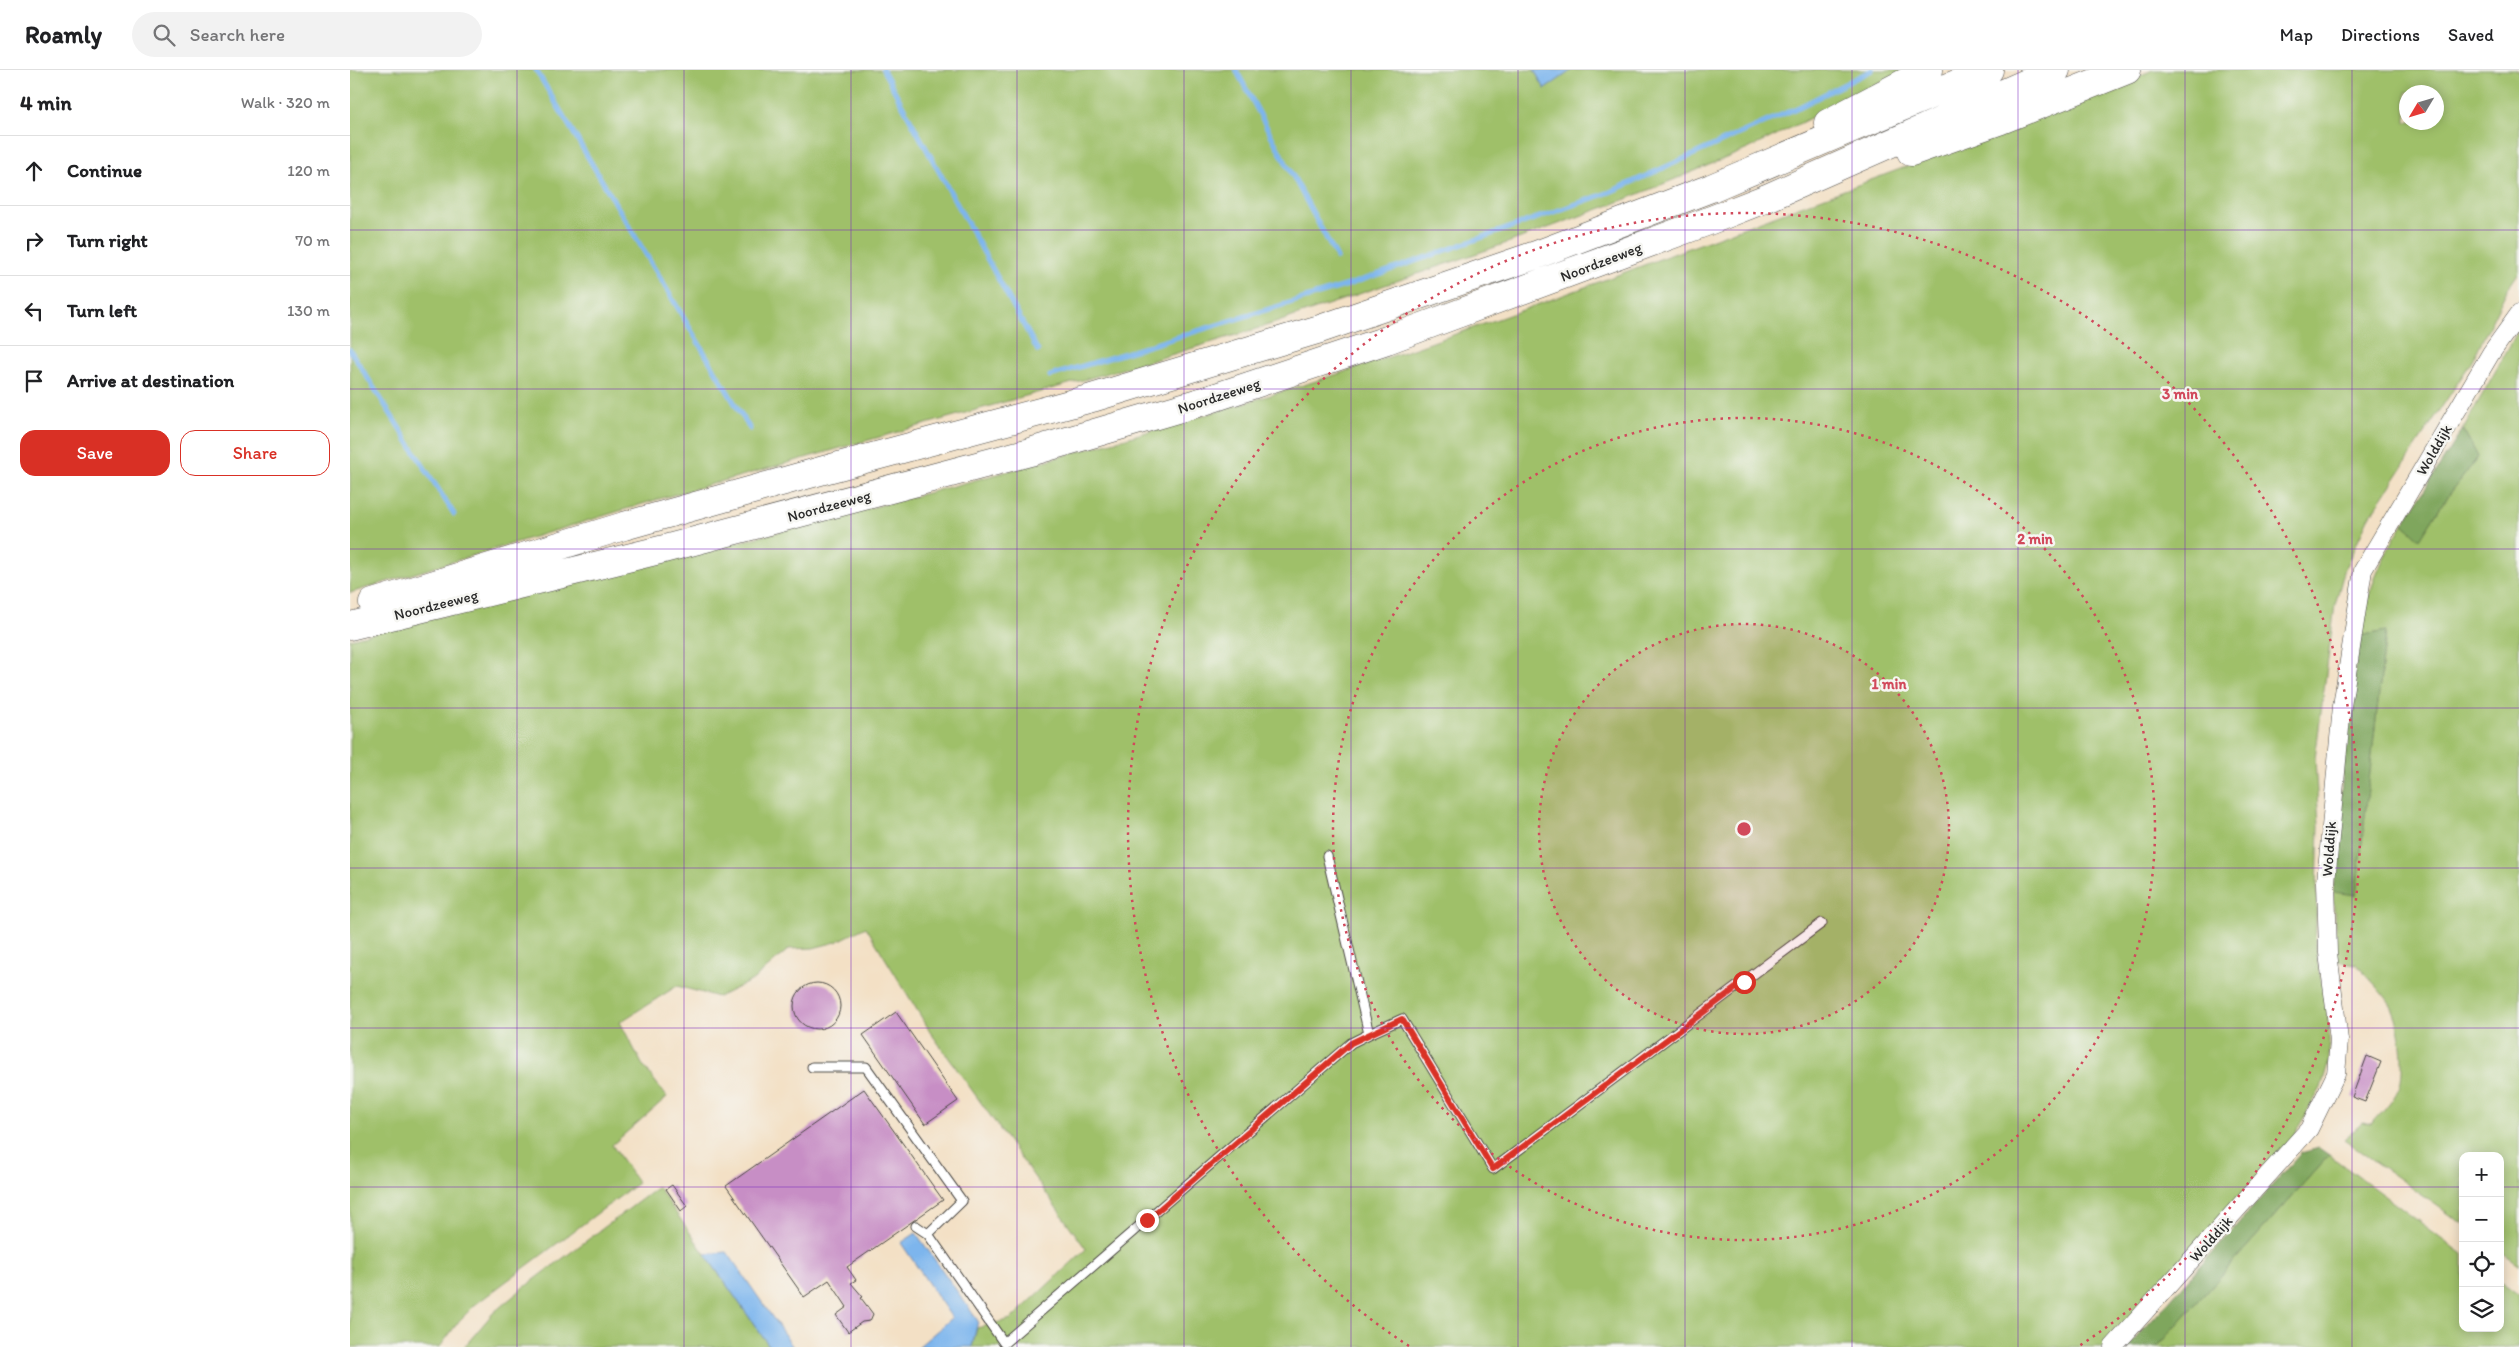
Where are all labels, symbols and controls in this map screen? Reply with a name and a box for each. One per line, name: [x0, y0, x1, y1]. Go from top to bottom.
search box: [132, 12, 482, 57]
text: Roamly: [25, 20, 102, 49]
icon: search: [150, 21, 178, 49]
text: Search here: [190, 23, 285, 46]
text: Map: [2280, 24, 2313, 46]
text: Directions: [2341, 24, 2420, 46]
text: Saved: [2448, 24, 2494, 46]
north arrow: [2399, 85, 2444, 130]
text: 4 min: [20, 90, 72, 115]
text: Walk · 320 m: [241, 93, 330, 112]
icon: ahead: [20, 157, 48, 185]
text: Continue: [67, 159, 142, 182]
text: 120 m: [287, 161, 330, 180]
icon: right: [20, 227, 48, 255]
text: Turn right: [67, 229, 148, 252]
text: 70 m: [295, 231, 330, 250]
street label: Noordzeeweg: [1558, 238, 1645, 286]
icon: left: [20, 297, 48, 325]
text: Turn left: [67, 299, 137, 322]
text: 130 m: [287, 301, 330, 320]
icon: arrive: [20, 367, 48, 395]
text: Arrive at destination: [67, 369, 234, 392]
street label: Noordzeeweg: [1175, 374, 1263, 418]
text: 3 min: [2162, 385, 2199, 403]
street label: Wolddijk: [2412, 421, 2456, 479]
button: Save: [20, 430, 170, 476]
button: Share: [180, 430, 330, 476]
street label: Noordzeeweg: [785, 486, 873, 526]
text: 2 min: [2017, 530, 2054, 548]
street label: Noordzeeweg: [392, 586, 480, 624]
text: 1 min: [1872, 675, 1907, 693]
centre of rings: [1735, 820, 1753, 838]
street label: Wolddijk: [2318, 820, 2340, 877]
route start: [1733, 971, 1756, 994]
map controls: [2459, 1152, 2504, 1332]
button: +: [2459, 1152, 2504, 1197]
button: −: [2459, 1197, 2504, 1242]
route end: [1136, 1209, 1159, 1232]
street label: Wolddijk: [2186, 1212, 2237, 1266]
button: locate: [2459, 1242, 2504, 1287]
button: layers: [2459, 1287, 2504, 1332]

